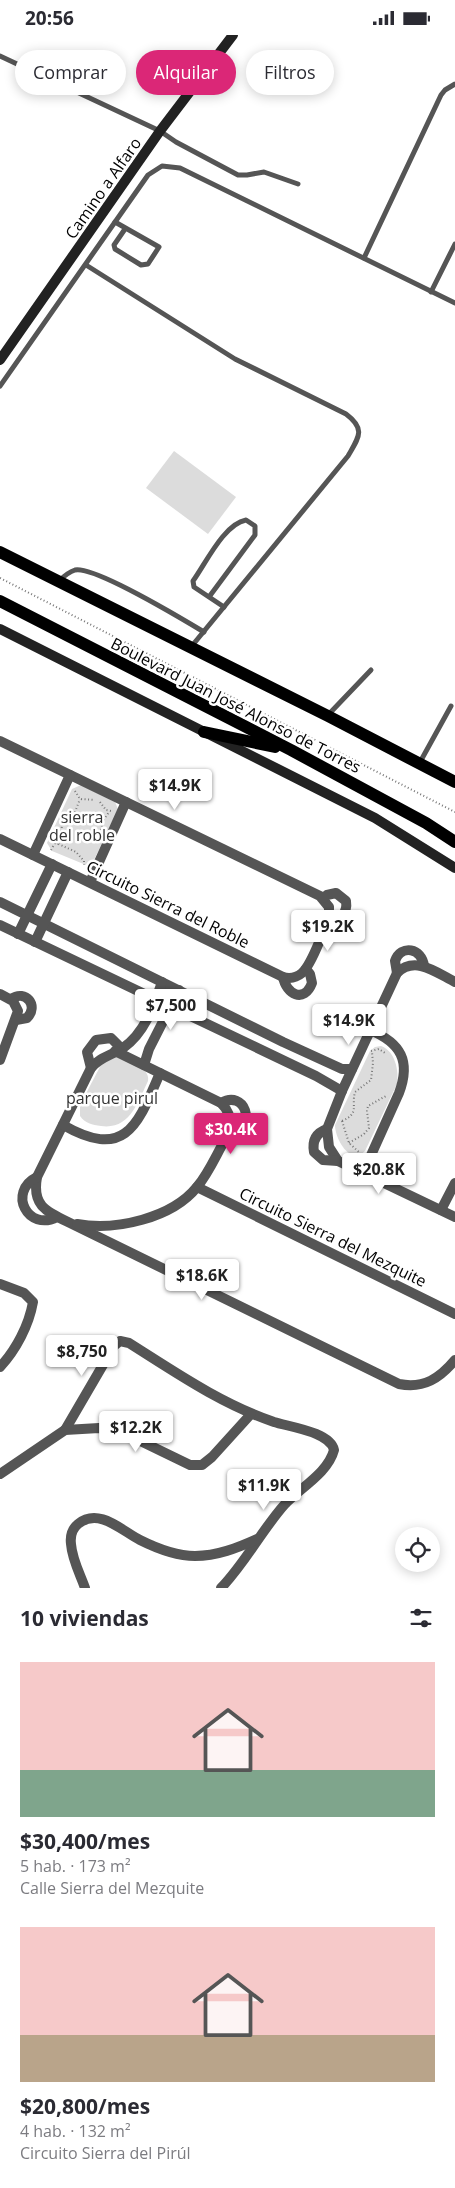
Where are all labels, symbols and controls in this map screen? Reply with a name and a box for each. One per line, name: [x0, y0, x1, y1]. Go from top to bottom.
text: 20:56: [25, 5, 74, 31]
chip: Comprar: [15, 50, 126, 95]
chip: Alquilar: [136, 50, 236, 95]
chip: Filtros: [246, 50, 334, 95]
street label: Camino a Alfaro: [60, 133, 146, 243]
street label: Boulevard Juan José Alonso de Torres: [107, 632, 365, 778]
pin: $14.9K: [134, 769, 216, 811]
text: $14.9K: [149, 774, 201, 796]
park label: sierra del roble: [49, 806, 115, 846]
street label: Circuito Sierra del Roble: [83, 855, 253, 953]
pin: $19.2K: [287, 909, 369, 952]
text: $19.2K: [302, 915, 354, 937]
pin: $7,500: [130, 989, 212, 1031]
text: $7,500: [146, 994, 196, 1016]
pin: $14.9K: [308, 1003, 390, 1046]
text: $14.9K: [323, 1009, 375, 1031]
park label: parque pirul: [66, 1087, 158, 1109]
pin: $30.4K: [190, 1113, 272, 1155]
text: $30.4K: [205, 1118, 257, 1140]
pin: $20.8K: [338, 1153, 420, 1195]
text: $20.8K: [353, 1158, 405, 1180]
street label: Circuito Sierra del Mezquite: [236, 1182, 430, 1292]
pin: $18.6K: [161, 1259, 243, 1301]
text: $18.6K: [176, 1264, 228, 1286]
pin: $8,750: [41, 1335, 123, 1377]
text: $8,750: [57, 1340, 107, 1362]
pin: $12.2K: [95, 1411, 177, 1453]
text: $12.2K: [110, 1416, 162, 1438]
pin: $11.9K: [223, 1469, 305, 1511]
text: $11.9K: [238, 1474, 290, 1496]
map controls: [395, 1527, 440, 1572]
button: locate: [395, 1527, 440, 1572]
text: 10 viviendas: [20, 1604, 149, 1632]
icon: filters: [407, 1604, 435, 1632]
icon: home: [183, 1695, 273, 1785]
text: $30,400/mes: [20, 1827, 150, 1855]
text: 5 hab. · 173 m²: [20, 1855, 131, 1877]
text: Calle Sierra del Mezquite: [20, 1877, 204, 1899]
icon: home: [183, 1960, 273, 2050]
text: $20,800/mes: [20, 2092, 150, 2120]
text: 4 hab. · 132 m²: [20, 2120, 131, 2142]
text: Circuito Sierra del Pirúl: [20, 2142, 191, 2164]

